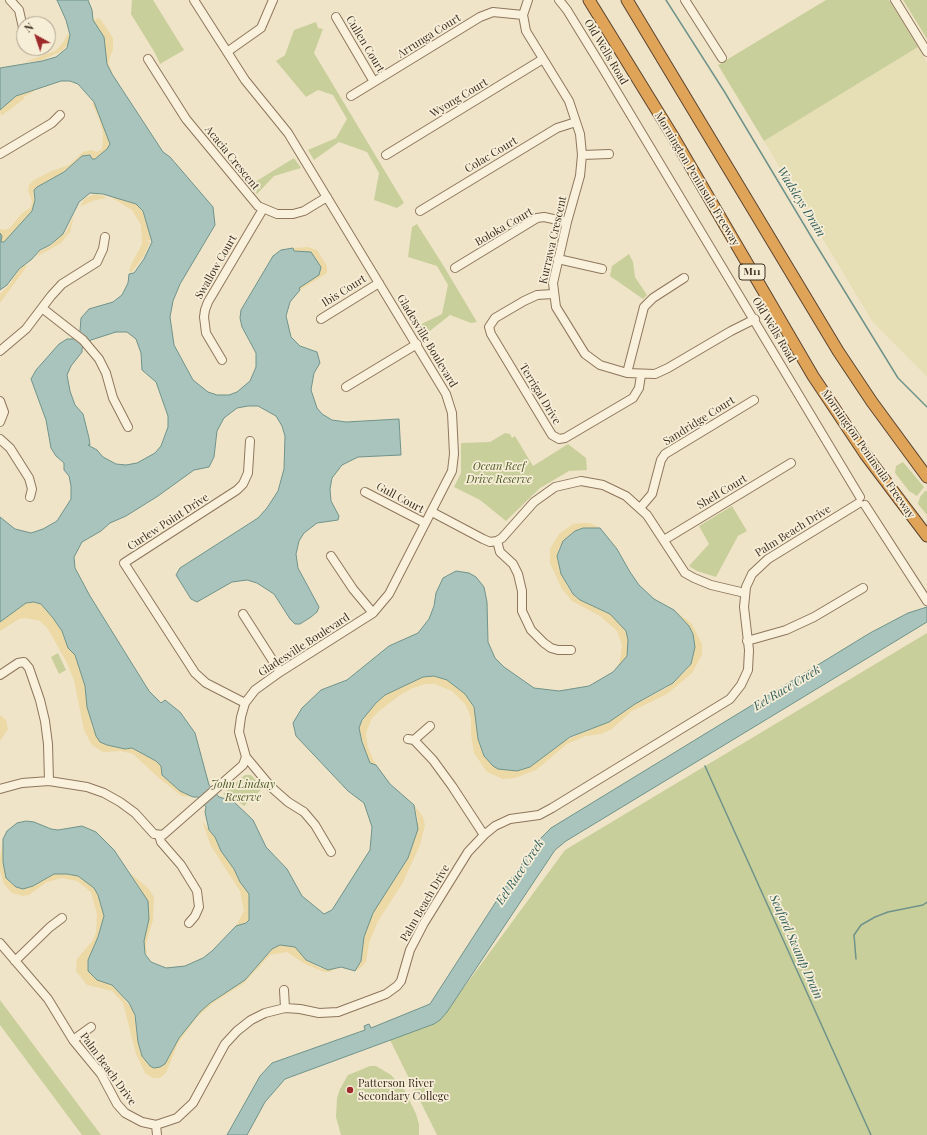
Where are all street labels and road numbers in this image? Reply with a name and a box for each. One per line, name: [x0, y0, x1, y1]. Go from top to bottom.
street label: Arrunga Court: [395, 11, 463, 61]
street label: Cullen Court: [343, 13, 387, 75]
street label: Old Wells Road: [581, 17, 631, 87]
street label: Wyong Court: [428, 76, 490, 120]
street label: Mornington Peninsula Freeway: [652, 110, 742, 248]
street label: Acacia Crescent: [202, 123, 262, 193]
street label: Colac Court: [462, 134, 520, 176]
street label: Kurrawa Crescent: [536, 195, 570, 285]
street label: Boloka Court: [473, 205, 535, 249]
street label: Swallow Court: [192, 233, 240, 301]
road number: M11: [739, 264, 765, 280]
street label: Ibis Court: [319, 272, 369, 310]
street label: Gladesville Boulevard: [394, 292, 460, 390]
street label: Old Wells Road: [749, 295, 799, 365]
street label: Terrigal Drive: [517, 361, 563, 427]
street label: Mornington Peninsula Freeway: [818, 387, 918, 521]
street label: Sandridge Court: [661, 394, 737, 448]
street label: Shell Court: [695, 472, 749, 512]
street label: Gull Court: [374, 480, 426, 516]
street label: Curlew Point Drive: [125, 491, 211, 553]
street label: Palm Beach Drive: [753, 502, 833, 560]
street label: Gladesville Boulevard: [256, 611, 352, 679]
street label: Palm Beach Drive: [398, 862, 452, 944]
street label: Palm Beach Drive: [77, 1030, 139, 1108]

